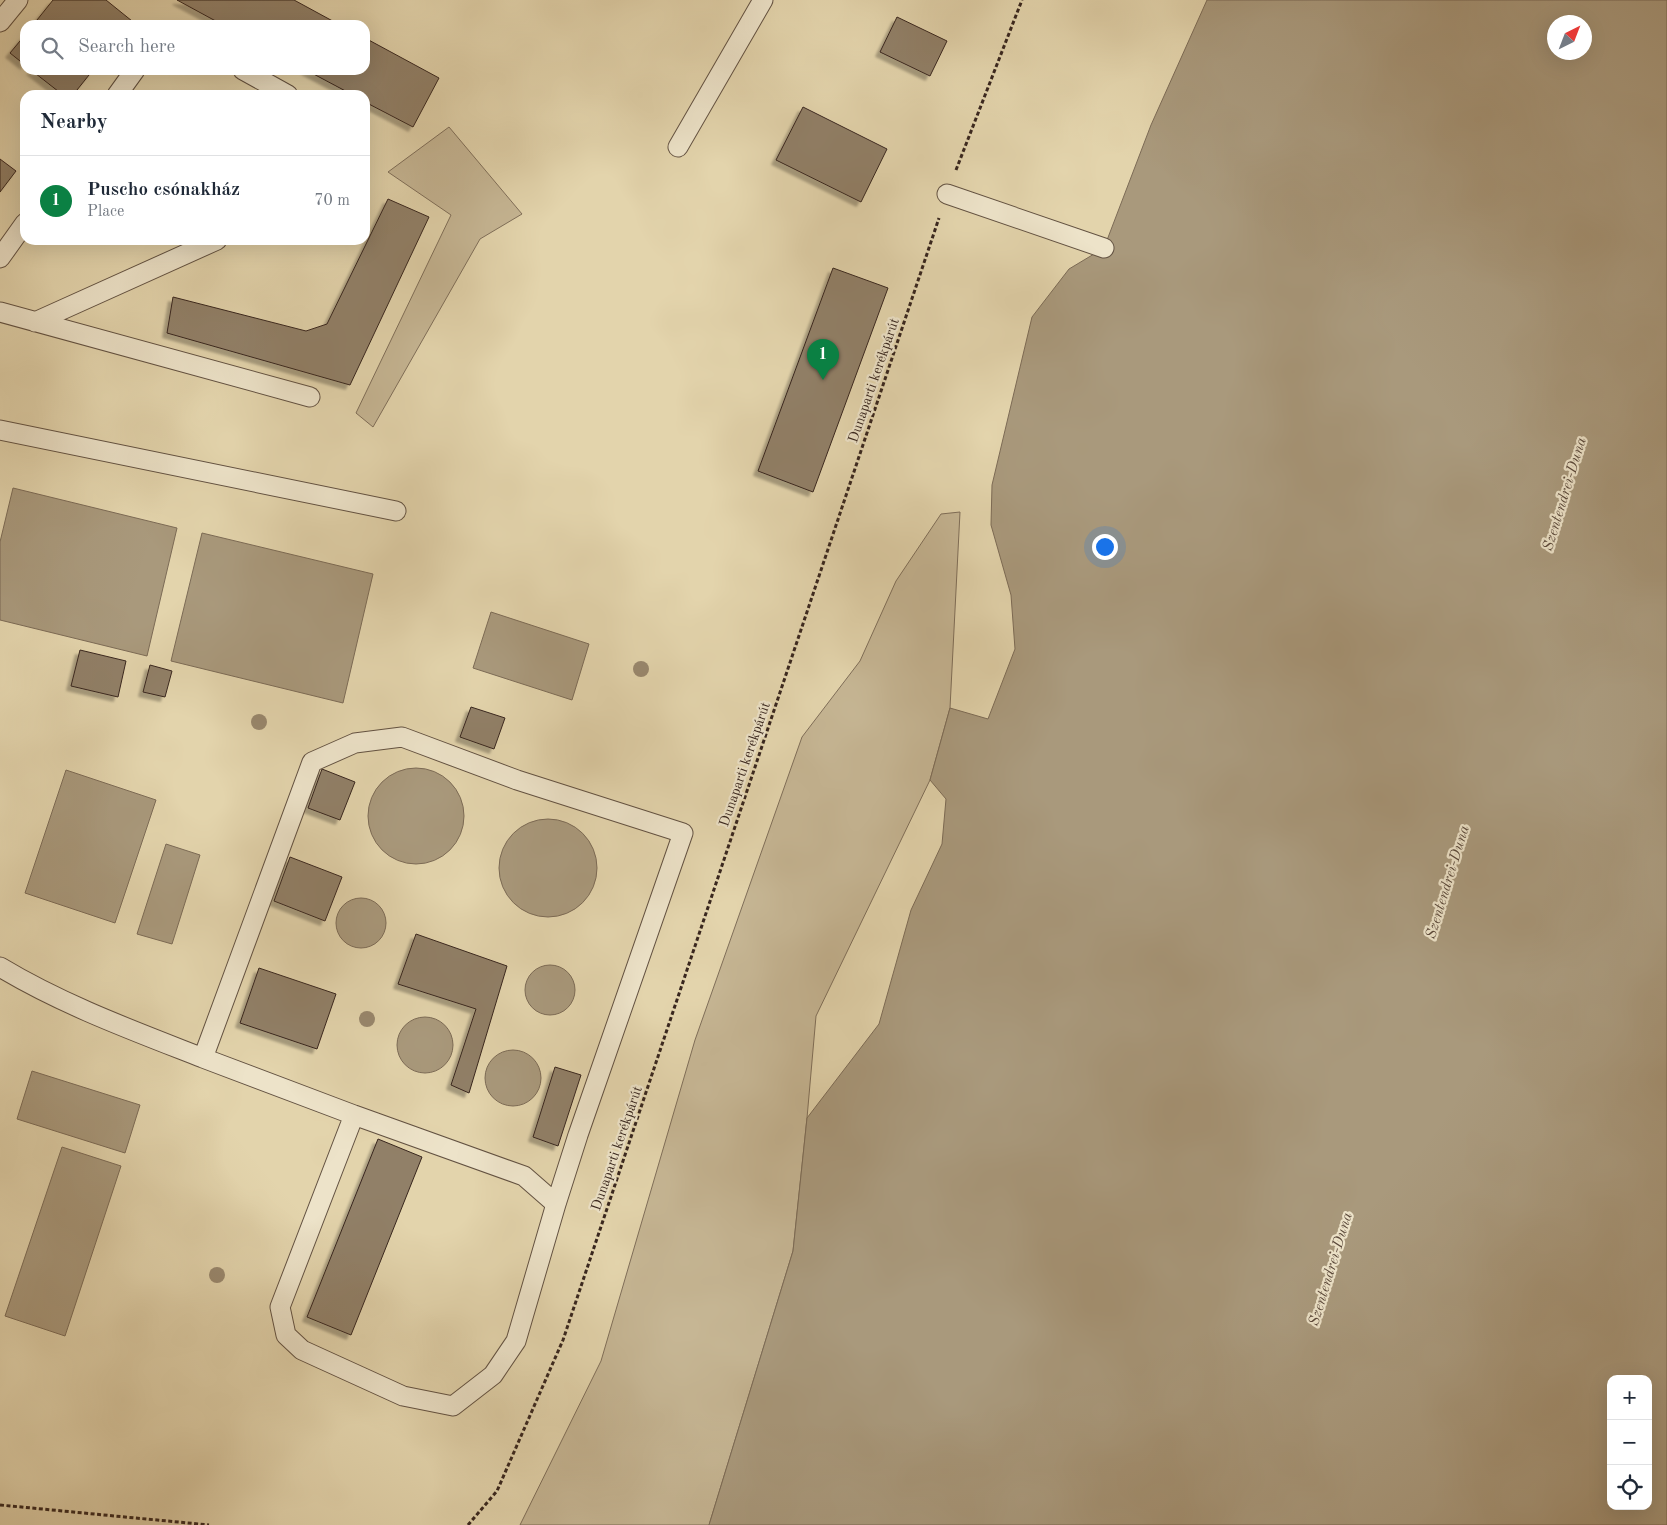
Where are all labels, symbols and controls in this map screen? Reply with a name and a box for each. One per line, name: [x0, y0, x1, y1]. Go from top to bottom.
north arrow: [1547, 15, 1592, 60]
search box: [20, 20, 370, 75]
icon: search: [38, 34, 66, 62]
text: Search here: [78, 38, 175, 57]
text: Nearby: [40, 112, 108, 133]
text: Puscho csónakház: [87, 181, 240, 200]
text: 1: [51, 193, 61, 209]
text: 70 m: [314, 193, 350, 209]
text: Place: [87, 204, 124, 220]
street label: Dunaparti kerékpárút: [846, 316, 902, 444]
pin: 1: [807, 339, 839, 380]
water label: Szentendrei-Duna: [1541, 436, 1590, 553]
your location: [1092, 534, 1118, 560]
street label: Dunaparti kerékpárút: [717, 700, 773, 828]
water label: Szentendrei-Duna: [1424, 824, 1473, 941]
street label: Dunaparti kerékpárút: [589, 1084, 645, 1212]
water label: Szentendrei-Duna: [1307, 1211, 1356, 1328]
map controls: [1607, 1375, 1652, 1510]
button: +: [1607, 1375, 1652, 1420]
button: −: [1607, 1420, 1652, 1465]
button: locate: [1607, 1465, 1652, 1510]

